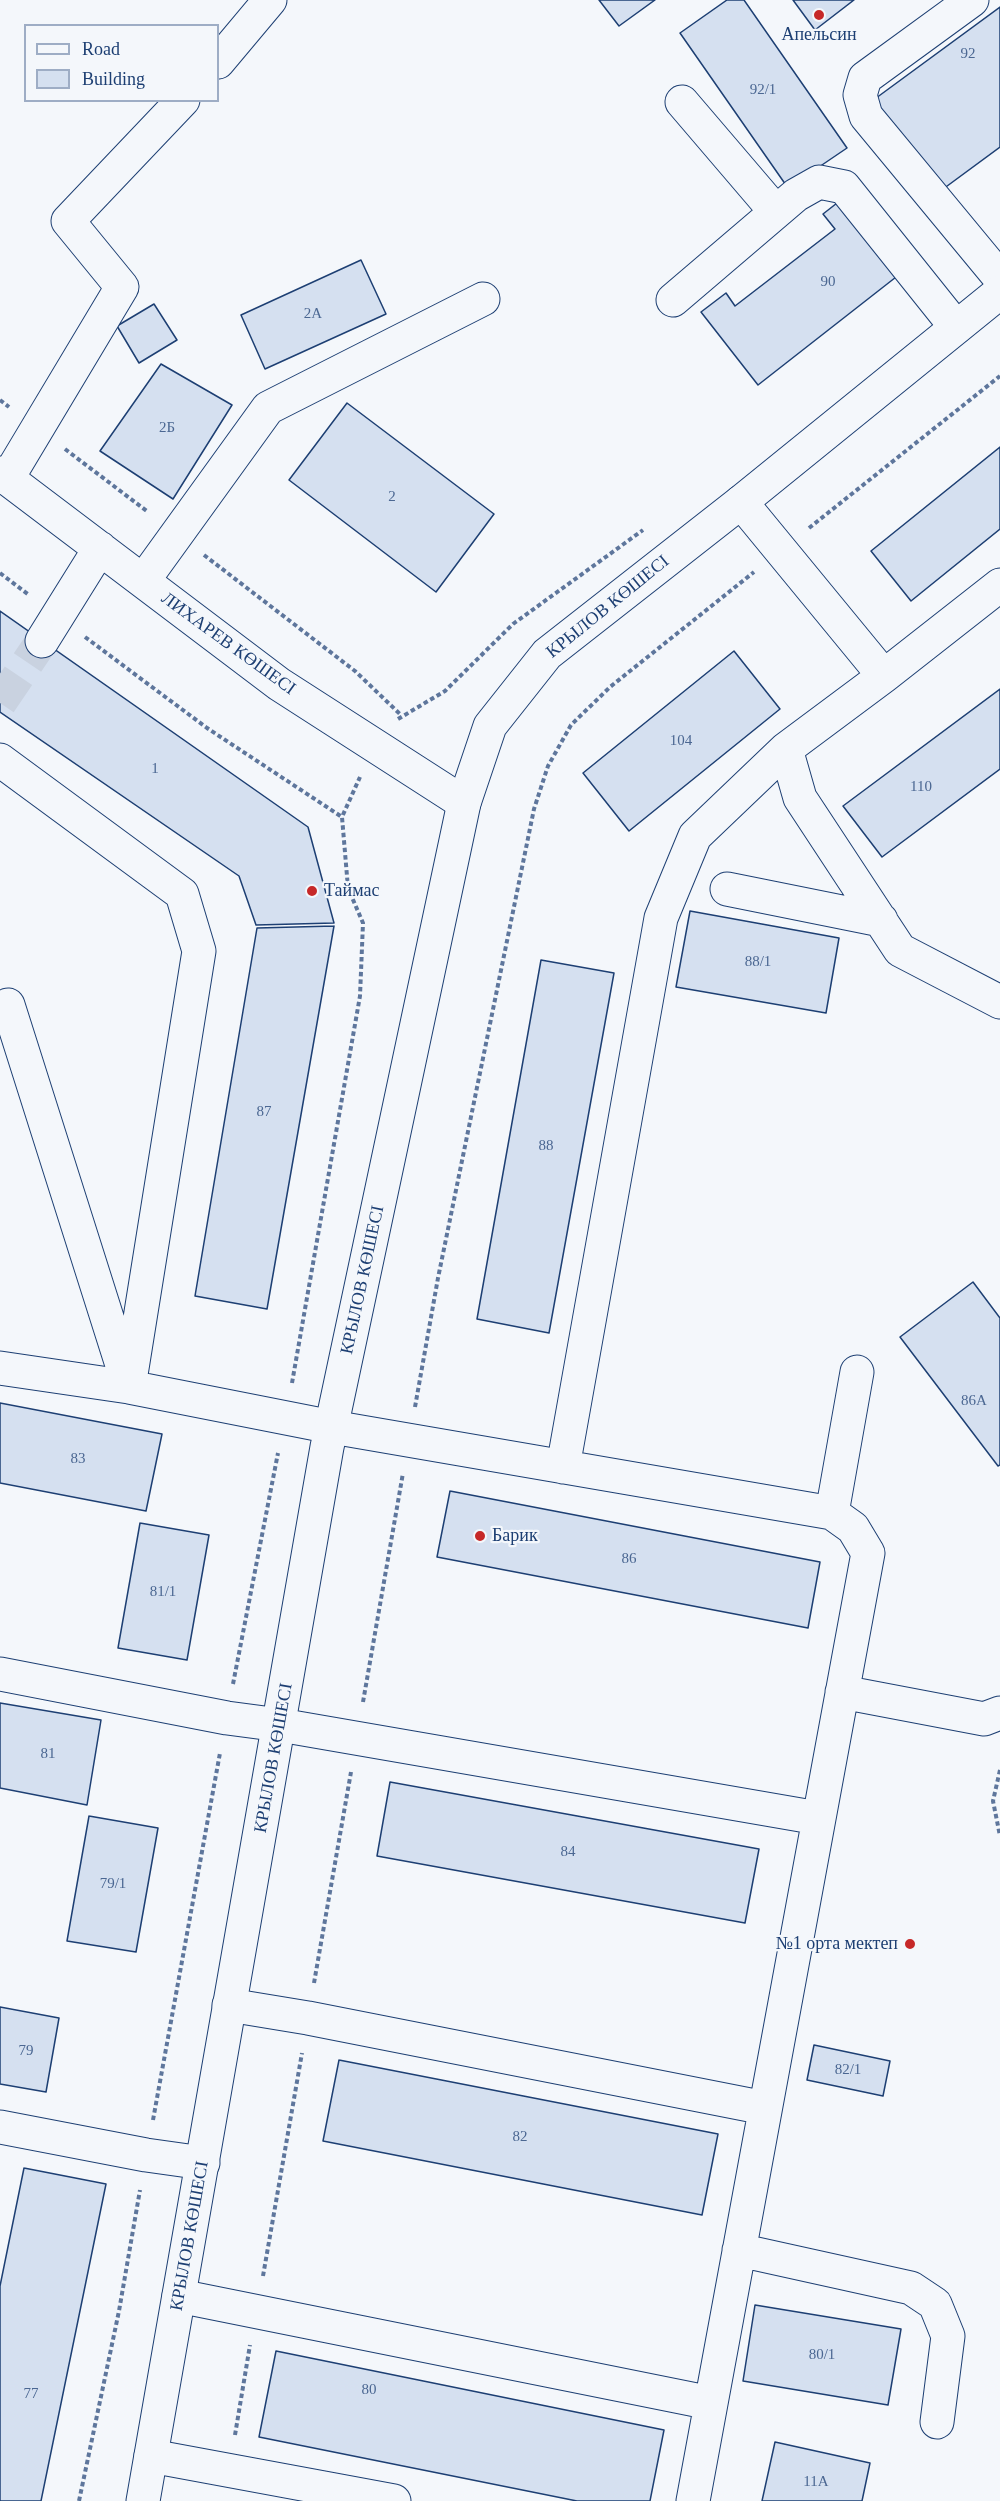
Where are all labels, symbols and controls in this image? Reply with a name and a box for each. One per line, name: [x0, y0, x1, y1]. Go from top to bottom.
marker: Апельсин: [812, 8, 826, 22]
legend: [24, 24, 219, 102]
place label: Апельсин: [781, 24, 857, 46]
text: Road: [82, 39, 120, 59]
house number: 92: [960, 45, 976, 63]
text: Building: [82, 69, 145, 89]
house number: 92/1: [750, 81, 776, 99]
house number: 90: [820, 273, 836, 291]
house number: 2А: [304, 305, 322, 323]
house number: 2Б: [159, 419, 175, 437]
house number: 2: [388, 488, 396, 506]
street label: КРЫЛОВ КӨШЕСІ: [542, 551, 674, 663]
street label: ЛИХАРЕВ КӨШЕСІ: [157, 588, 299, 700]
house number: 104: [670, 732, 692, 750]
house number: 1: [151, 760, 159, 778]
house number: 110: [910, 778, 932, 796]
place label: Таймас: [324, 880, 379, 902]
marker: Таймас: [305, 884, 319, 898]
house number: 88/1: [745, 953, 771, 971]
house number: 87: [256, 1103, 272, 1121]
house number: 88: [538, 1137, 554, 1155]
street label: КРЫЛОВ КӨШЕСІ: [337, 1204, 389, 1356]
house number: 86А: [961, 1392, 987, 1410]
house number: 83: [70, 1450, 86, 1468]
place label: Барик: [492, 1525, 538, 1547]
marker: Барик: [473, 1529, 487, 1543]
house number: 86: [622, 1550, 636, 1568]
house number: 81/1: [150, 1583, 176, 1601]
street label: КРЫЛОВ КӨШЕСІ: [250, 1681, 298, 1835]
house number: 81: [40, 1745, 56, 1763]
house number: 84: [560, 1843, 576, 1861]
house number: 79/1: [100, 1875, 126, 1893]
place label: №1 орта мектеп: [776, 1933, 898, 1955]
marker: №1 орта мектеп: [903, 1937, 917, 1951]
house number: 79: [18, 2042, 34, 2060]
house number: 82/1: [835, 2061, 861, 2079]
house number: 82: [512, 2128, 528, 2146]
street label: КРЫЛОВ КӨШЕСІ: [166, 2159, 214, 2313]
house number: 80/1: [809, 2346, 835, 2364]
house number: 80: [362, 2381, 376, 2399]
house number: 77: [24, 2385, 38, 2403]
house number: 11А: [803, 2473, 829, 2491]

